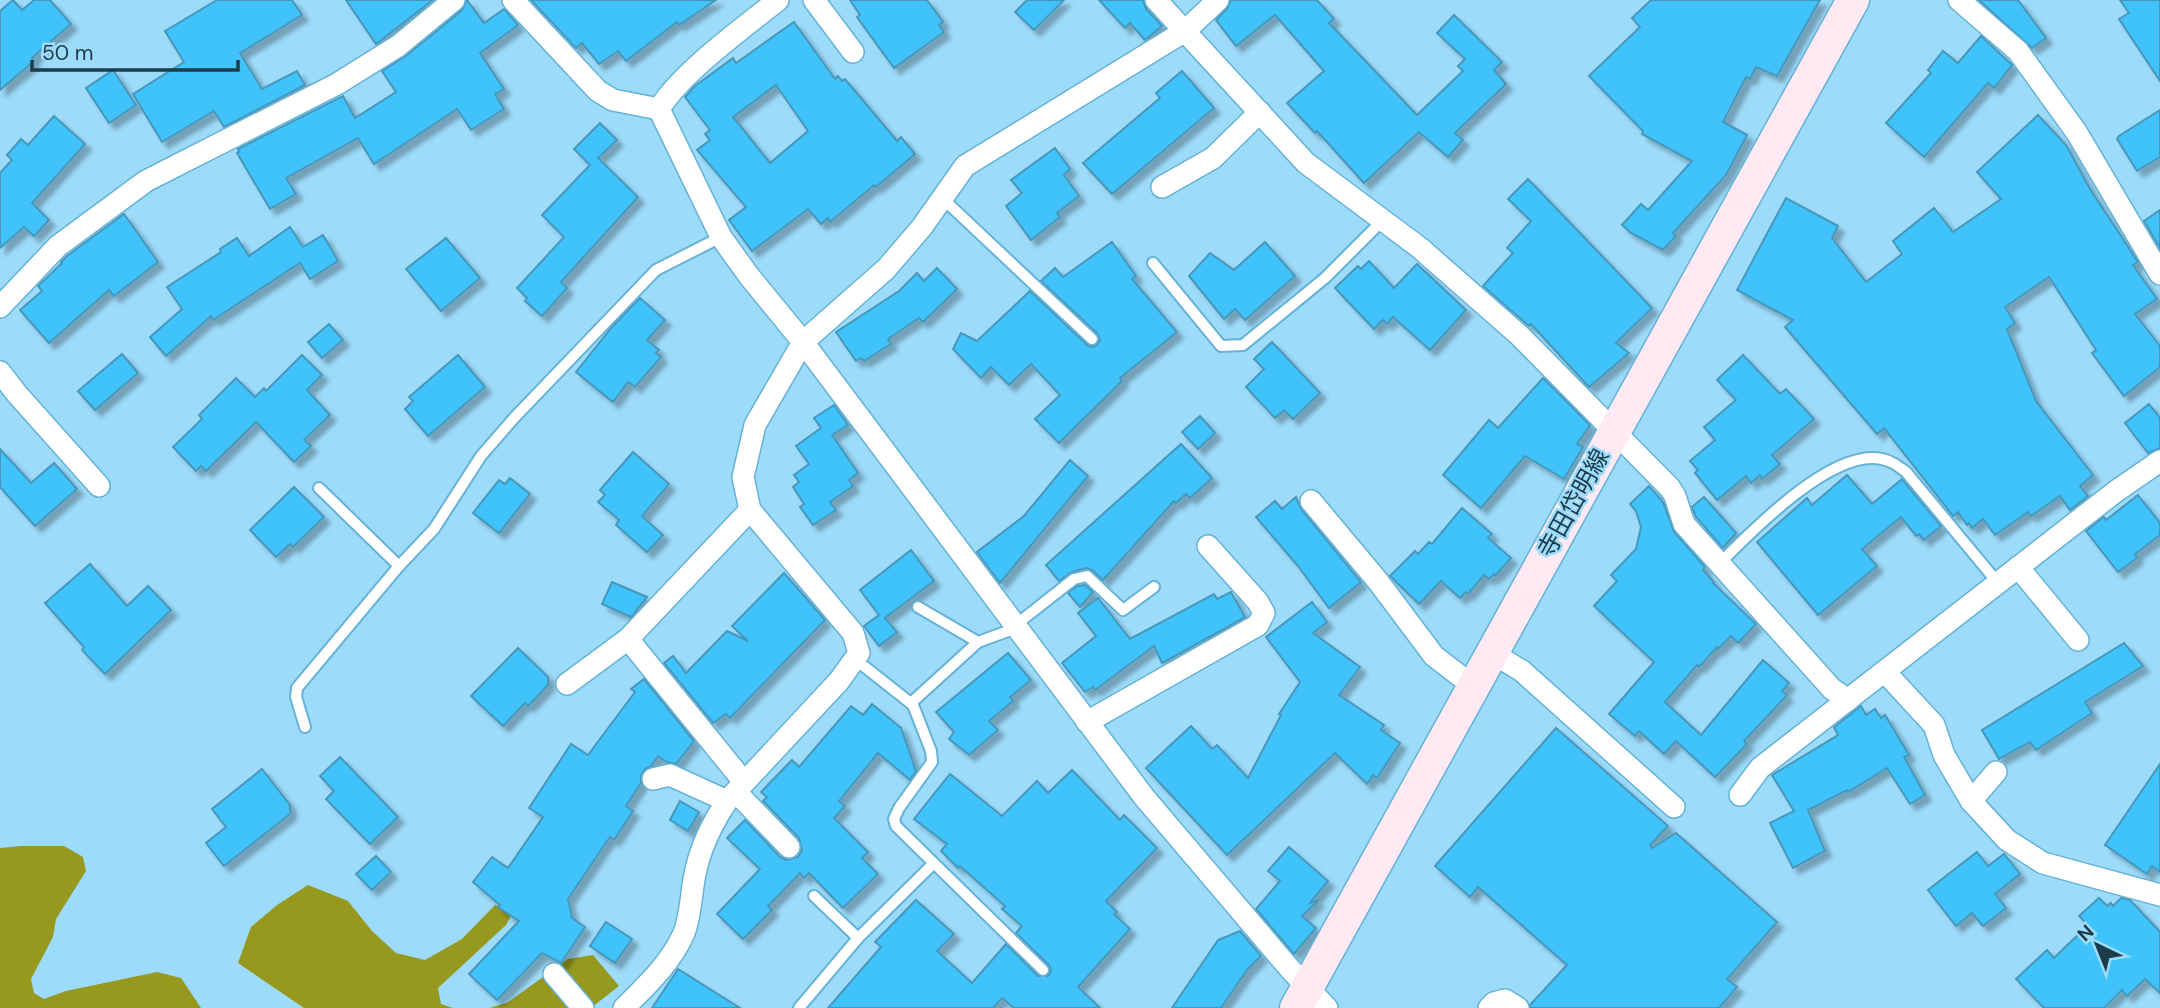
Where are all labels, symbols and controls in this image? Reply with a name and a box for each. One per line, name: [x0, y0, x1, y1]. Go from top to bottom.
scale bar: [32, 28, 238, 72]
text: 50 m: [42, 39, 93, 67]
street label: 寺田岱明線: [1530, 443, 1616, 563]
north arrow: [2062, 910, 2132, 980]
text: N: [2072, 919, 2099, 947]

